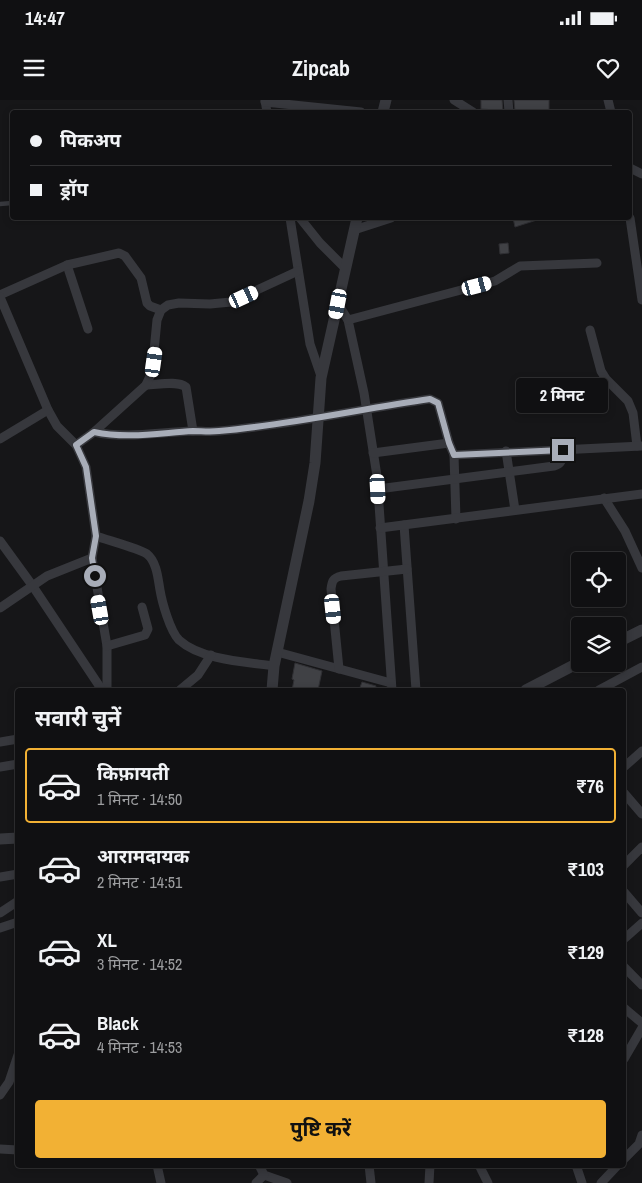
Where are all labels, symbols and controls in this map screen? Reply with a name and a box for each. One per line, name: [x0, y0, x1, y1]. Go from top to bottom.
text: 14:47: [25, 5, 65, 31]
text: Zipcab: [292, 53, 350, 83]
icon: menu: [20, 54, 48, 82]
icon: heart: [594, 54, 622, 82]
text: पिकअप: [60, 127, 121, 153]
text: ड्रॉप: [60, 176, 88, 202]
car: [460, 275, 493, 297]
car: [227, 284, 260, 310]
car: [327, 288, 348, 320]
car: [144, 346, 163, 378]
callout: 2 मिनट: [517, 378, 609, 412]
text: 2 मिनट: [540, 384, 584, 406]
route end: [552, 439, 574, 461]
car: [369, 474, 386, 504]
map controls: [571, 552, 626, 672]
button: locate: [571, 552, 626, 607]
route start: [84, 565, 106, 587]
car: [323, 593, 342, 625]
car: [90, 594, 109, 626]
button: layers: [571, 617, 626, 672]
text: सवारी चुनें: [35, 703, 121, 733]
text: किफ़ायती: [97, 760, 169, 786]
icon: car: [37, 763, 82, 808]
text: ₹76: [576, 773, 604, 799]
text: 1 मिनट · 14:50: [97, 788, 182, 810]
text: आरामदायक: [97, 843, 189, 869]
icon: car: [37, 846, 82, 891]
text: ₹103: [567, 856, 604, 882]
text: 2 मिनट · 14:51: [97, 871, 182, 893]
text: XL: [97, 927, 117, 953]
icon: car: [37, 929, 82, 974]
text: ₹129: [567, 939, 604, 965]
text: 3 मिनट · 14:52: [97, 953, 182, 975]
text: Black: [97, 1010, 139, 1036]
icon: car: [37, 1012, 82, 1057]
text: ₹128: [567, 1022, 604, 1048]
text: 4 मिनट · 14:53: [97, 1036, 182, 1058]
button: पुष्टि करें: [35, 1100, 606, 1158]

